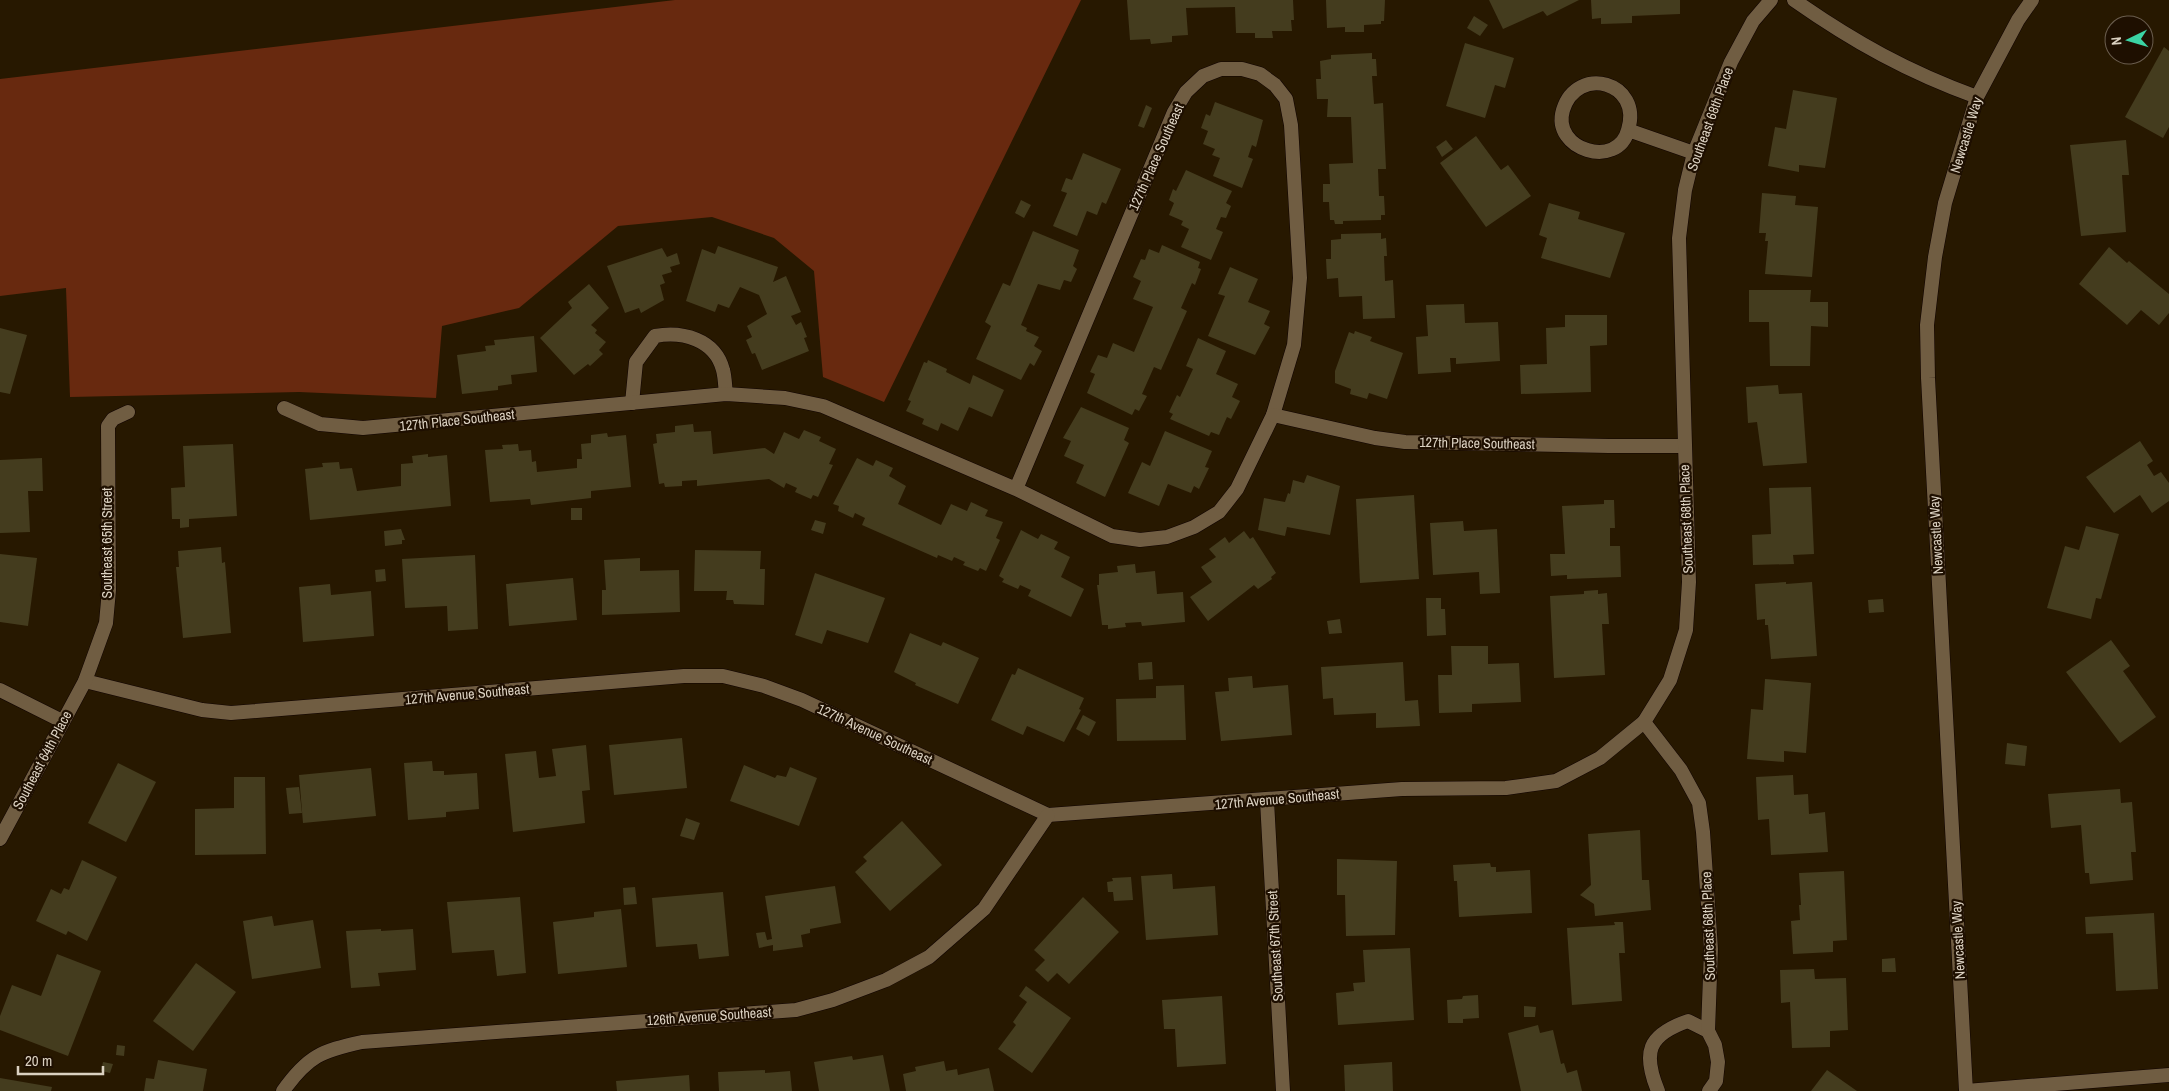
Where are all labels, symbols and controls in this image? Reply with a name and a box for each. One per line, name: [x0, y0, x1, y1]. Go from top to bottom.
north arrow: [2104, 15, 2154, 65]
text: N: [2107, 36, 2125, 46]
street label: Southeast 68th Place: [1683, 65, 1737, 173]
street label: Newcastle Way: [1946, 95, 1986, 175]
street label: 127th Place Southeast: [1124, 101, 1188, 213]
street label: 127th Place Southeast: [399, 405, 515, 435]
street label: 127th Place Southeast: [1419, 433, 1535, 453]
street label: Southeast 68th Place: [1675, 464, 1697, 574]
street label: Southeast 65th Street: [98, 487, 116, 599]
street label: Newcastle Way: [1925, 495, 1947, 575]
street label: 127th Avenue Southeast: [404, 680, 530, 708]
street label: 127th Avenue Southeast: [815, 699, 935, 769]
street label: Southeast 64th Place: [8, 708, 76, 812]
street label: 127th Avenue Southeast: [1214, 785, 1340, 813]
street label: Southeast 68th Place: [1697, 871, 1719, 981]
street label: Southeast 67th Street: [1263, 890, 1287, 1002]
street label: Newcastle Way: [1947, 900, 1969, 980]
street label: 126th Avenue Southeast: [646, 1003, 772, 1029]
scale bar: [18, 1044, 102, 1076]
text: 20 m: [25, 1050, 52, 1071]

